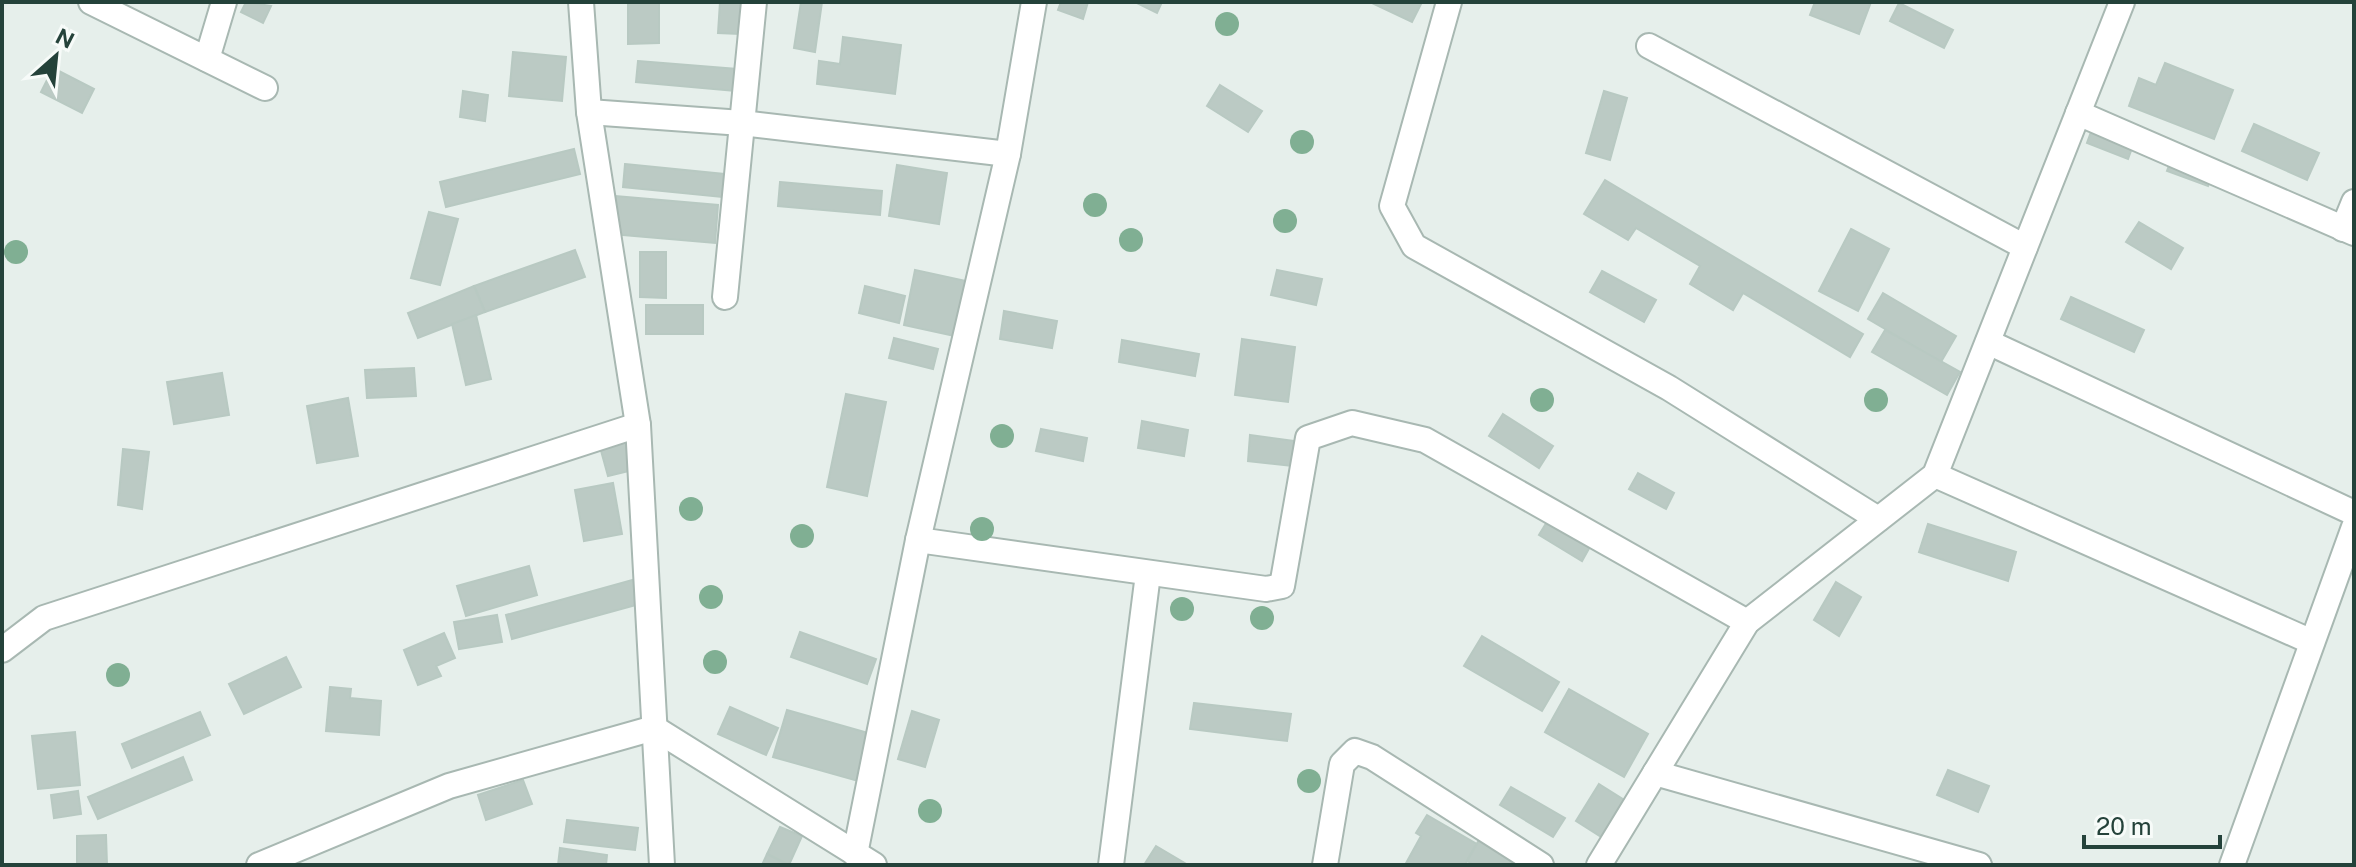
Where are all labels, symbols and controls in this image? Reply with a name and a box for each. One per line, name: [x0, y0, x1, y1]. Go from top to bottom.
north arrow: [16, 16, 96, 96]
text: N: [52, 23, 79, 54]
scale bar: [2084, 799, 2220, 849]
text: 20 m: [2096, 812, 2152, 840]

